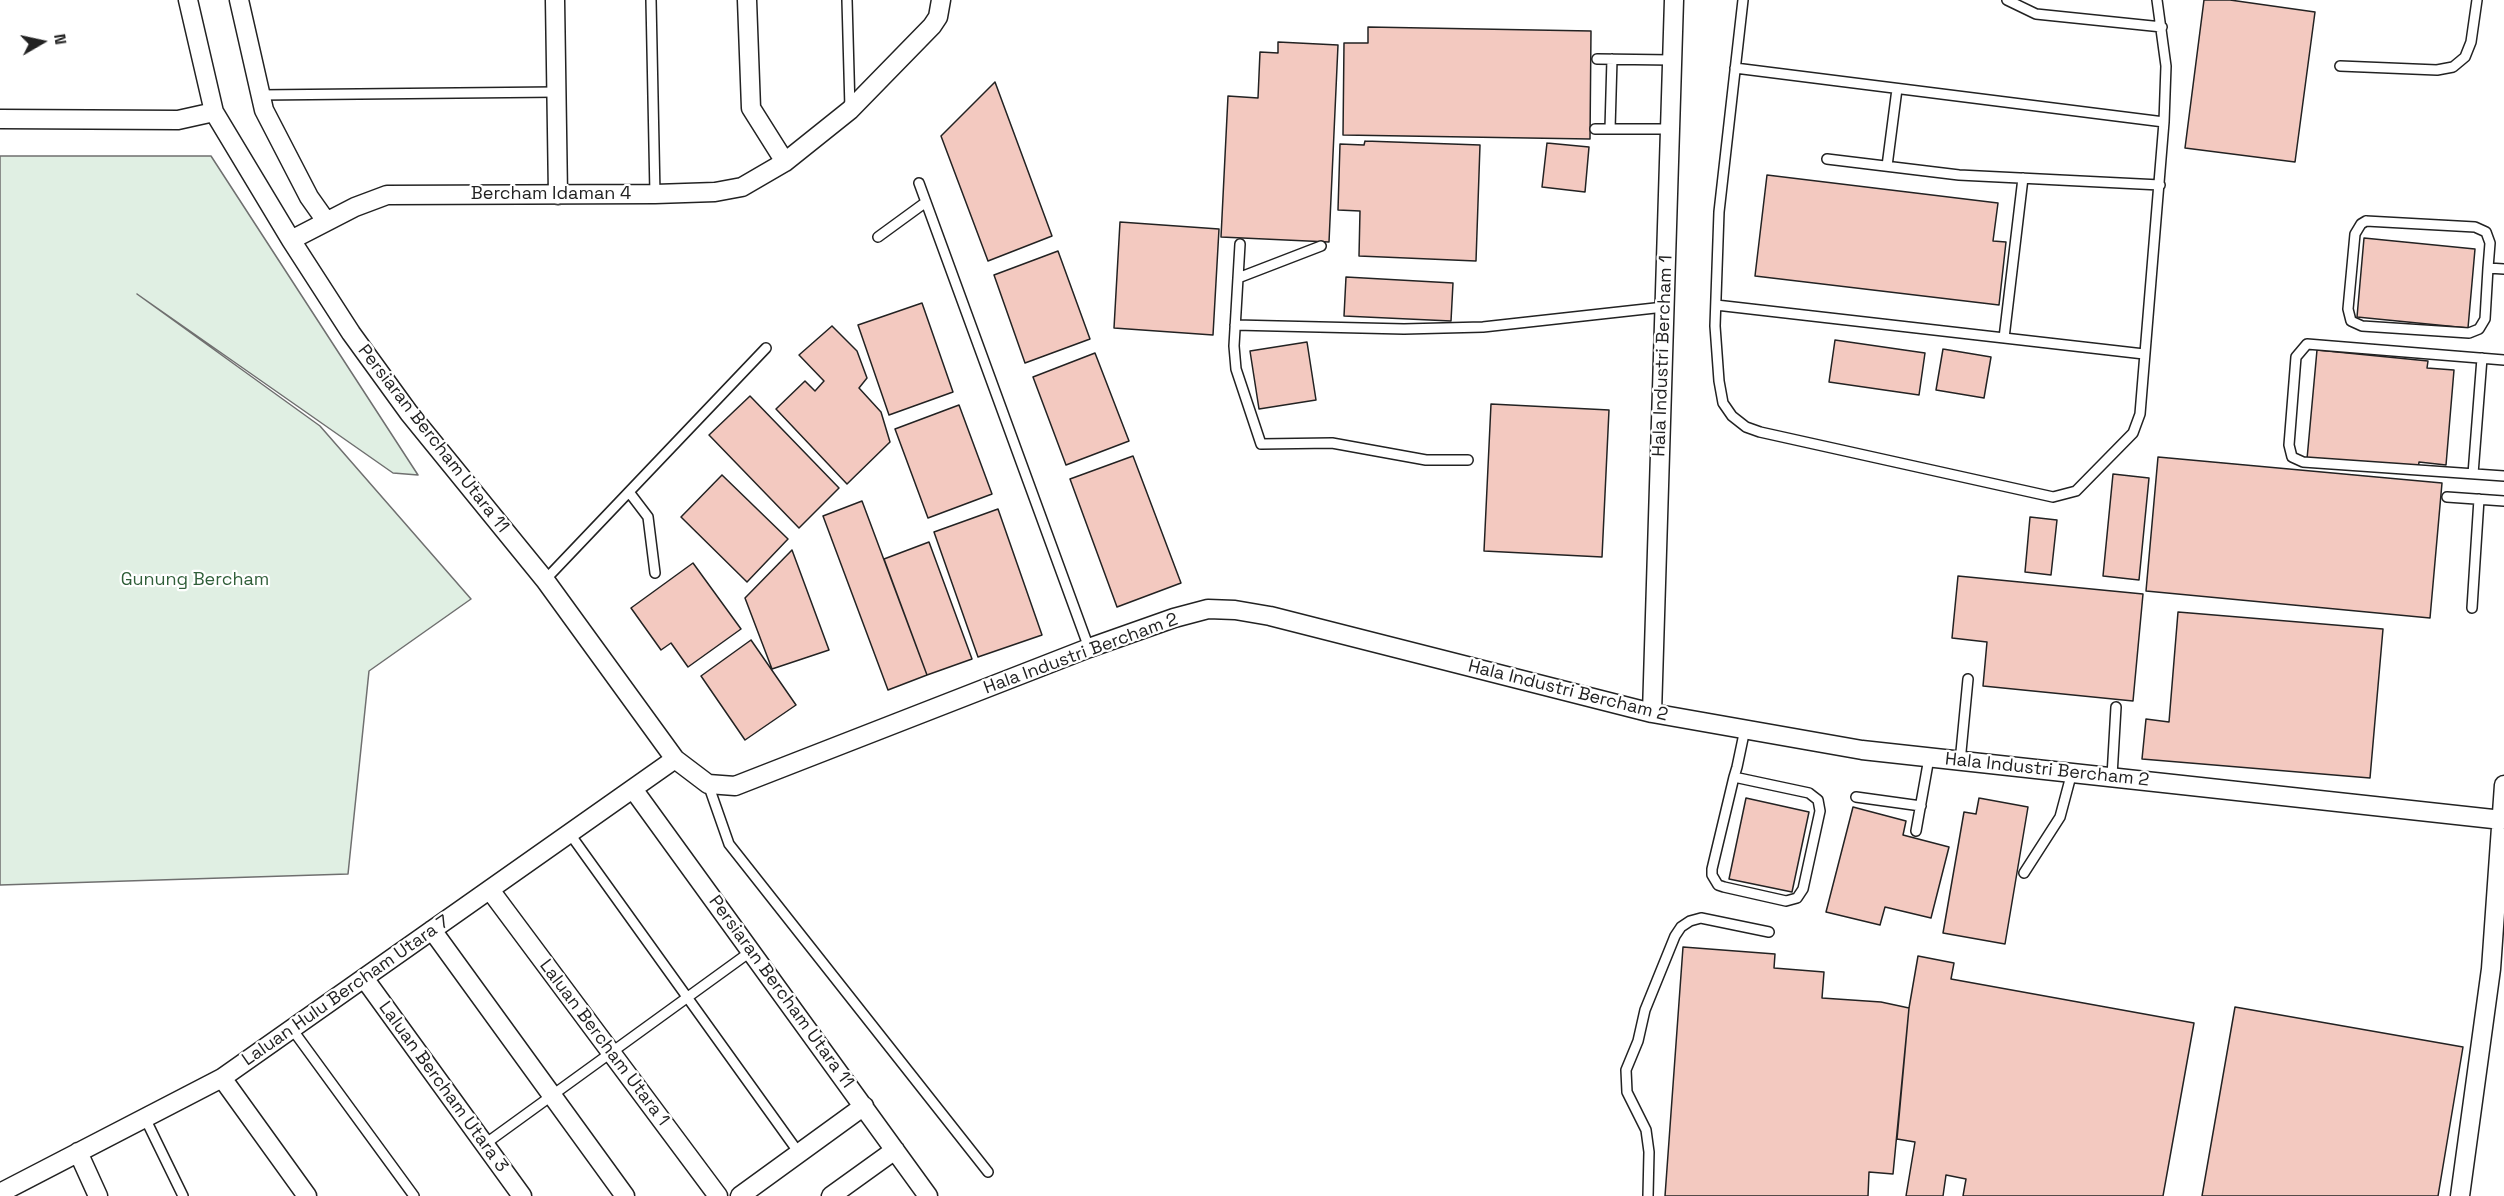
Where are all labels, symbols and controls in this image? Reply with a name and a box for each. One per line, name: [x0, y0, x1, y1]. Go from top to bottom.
north arrow: [12, 12, 72, 72]
text: N: [49, 32, 71, 46]
street label: Bercham Idaman 4: [471, 183, 631, 205]
street label: Hala Industri Bercham 1: [1649, 255, 1677, 457]
street label: Persiaran Bercham Utara 11: [353, 341, 513, 537]
park label: Gunung Bercham: [121, 569, 269, 591]
street label: Hala Industri Bercham 2: [981, 609, 1181, 699]
street label: Hala Industri Bercham 2: [1466, 656, 1670, 726]
street label: Hala Industri Bercham 2: [1944, 749, 2150, 791]
street label: Persiaran Bercham Utara 11: [704, 891, 858, 1093]
street label: Laluan Hulu Bercham Utara 7: [238, 911, 454, 1071]
street label: Laluan Bercham Utara 1: [534, 956, 674, 1130]
street label: Laluan Bercham Utara 3: [374, 997, 512, 1177]

